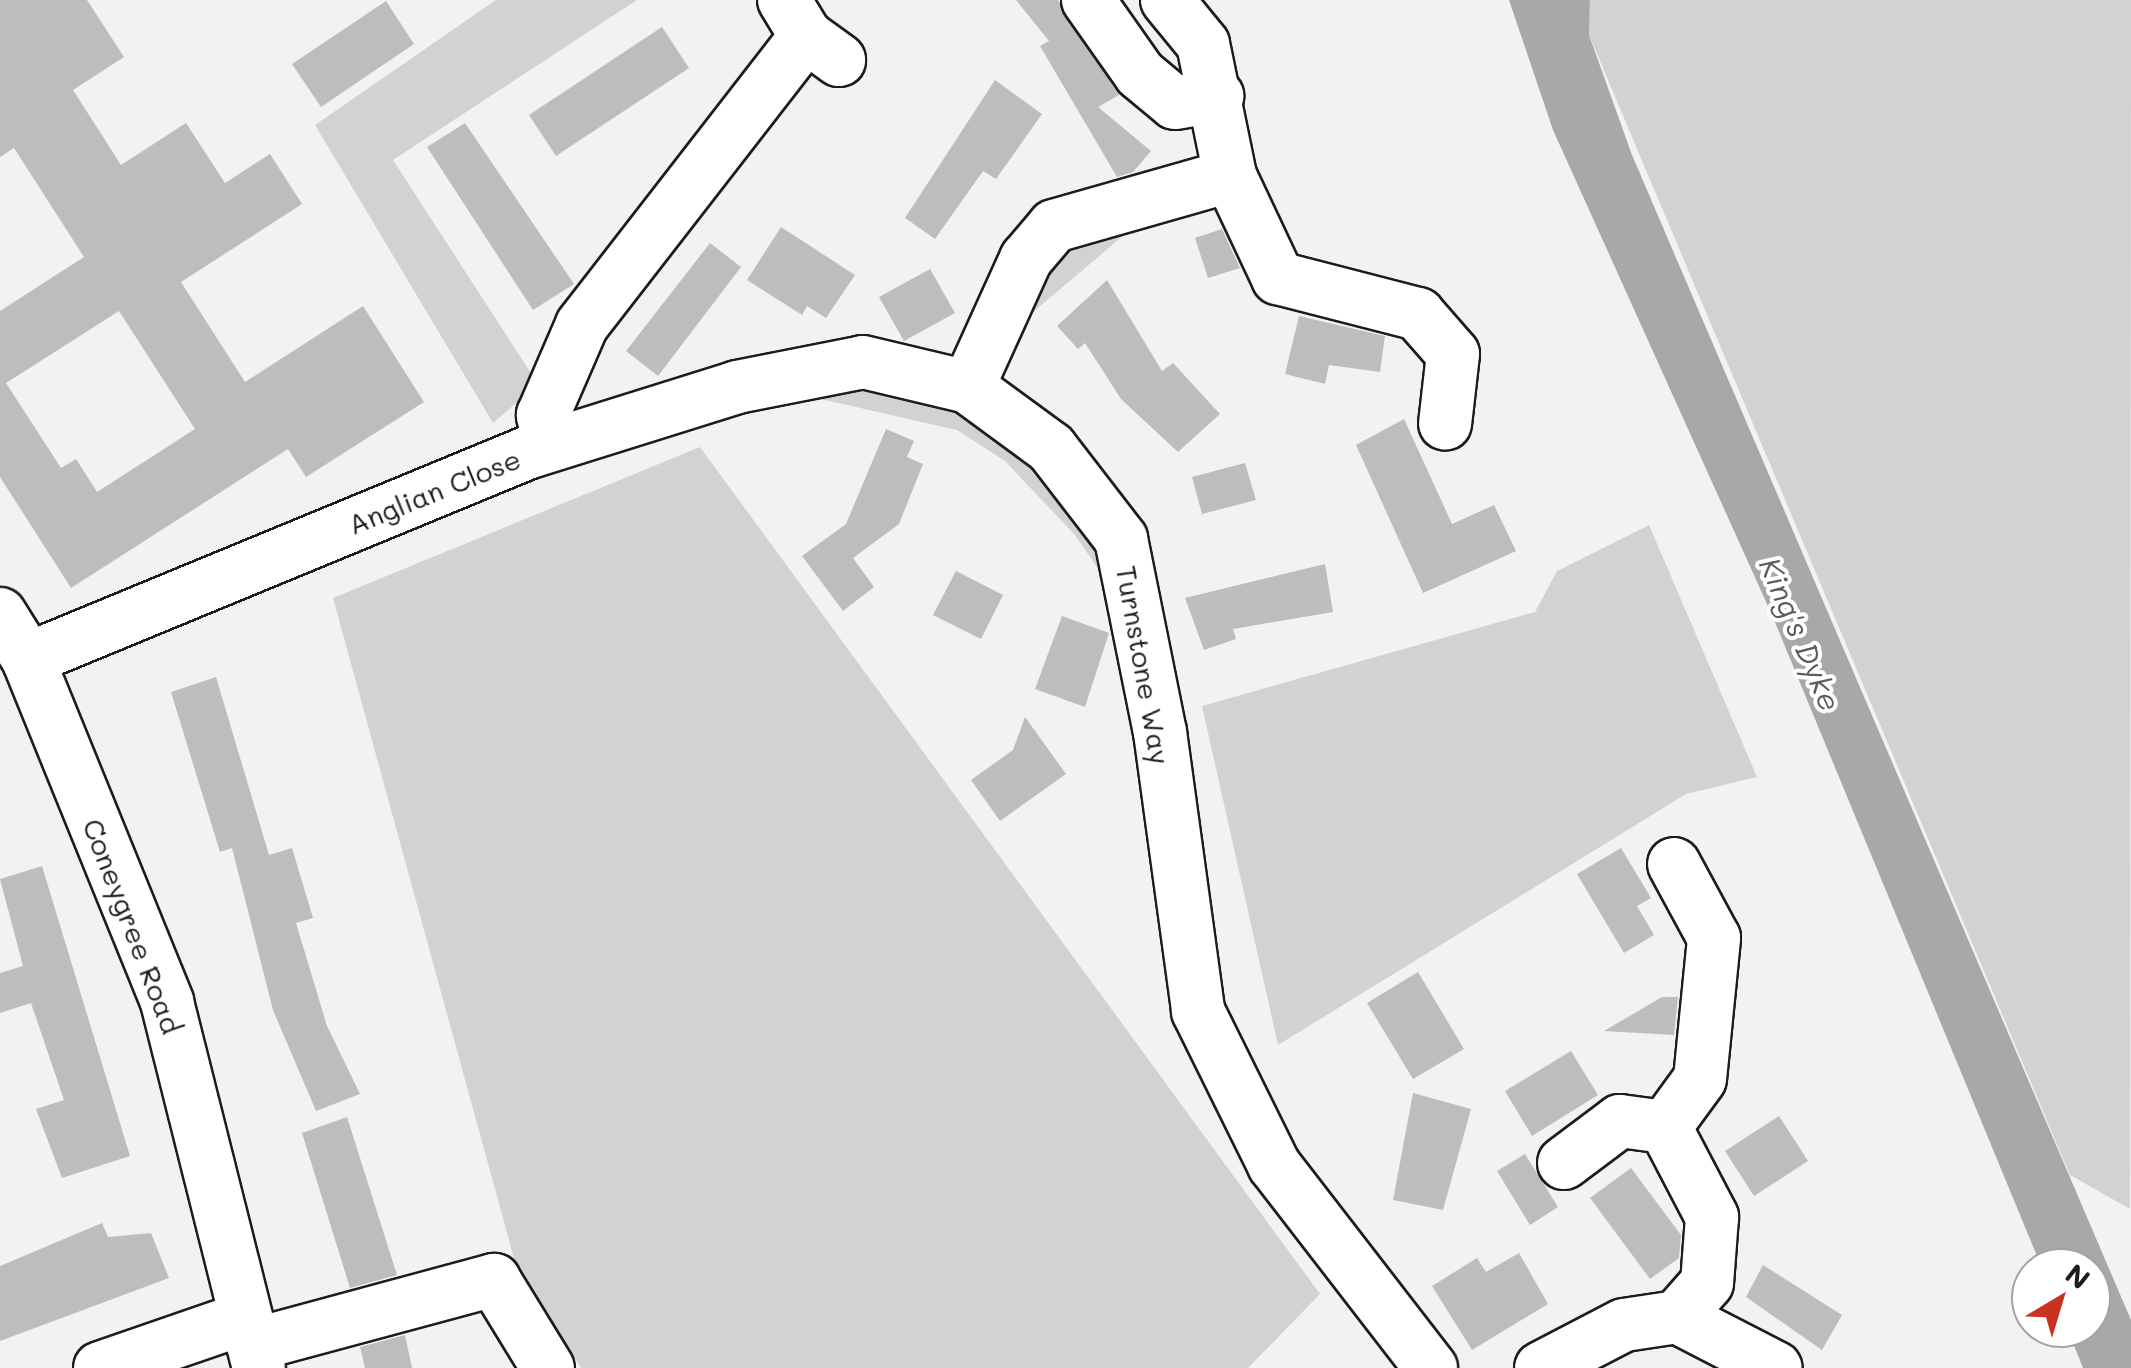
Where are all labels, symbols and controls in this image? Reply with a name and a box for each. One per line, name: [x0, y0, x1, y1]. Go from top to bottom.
street label: Anglian Close: [343, 441, 525, 541]
water label: King's Dyke: [1753, 552, 1849, 716]
street label: Turnstone Way: [1110, 563, 1178, 767]
street label: Coneygree Road: [77, 814, 189, 1038]
north arrow: [2011, 1248, 2111, 1348]
text: N: [2059, 1255, 2098, 1297]

